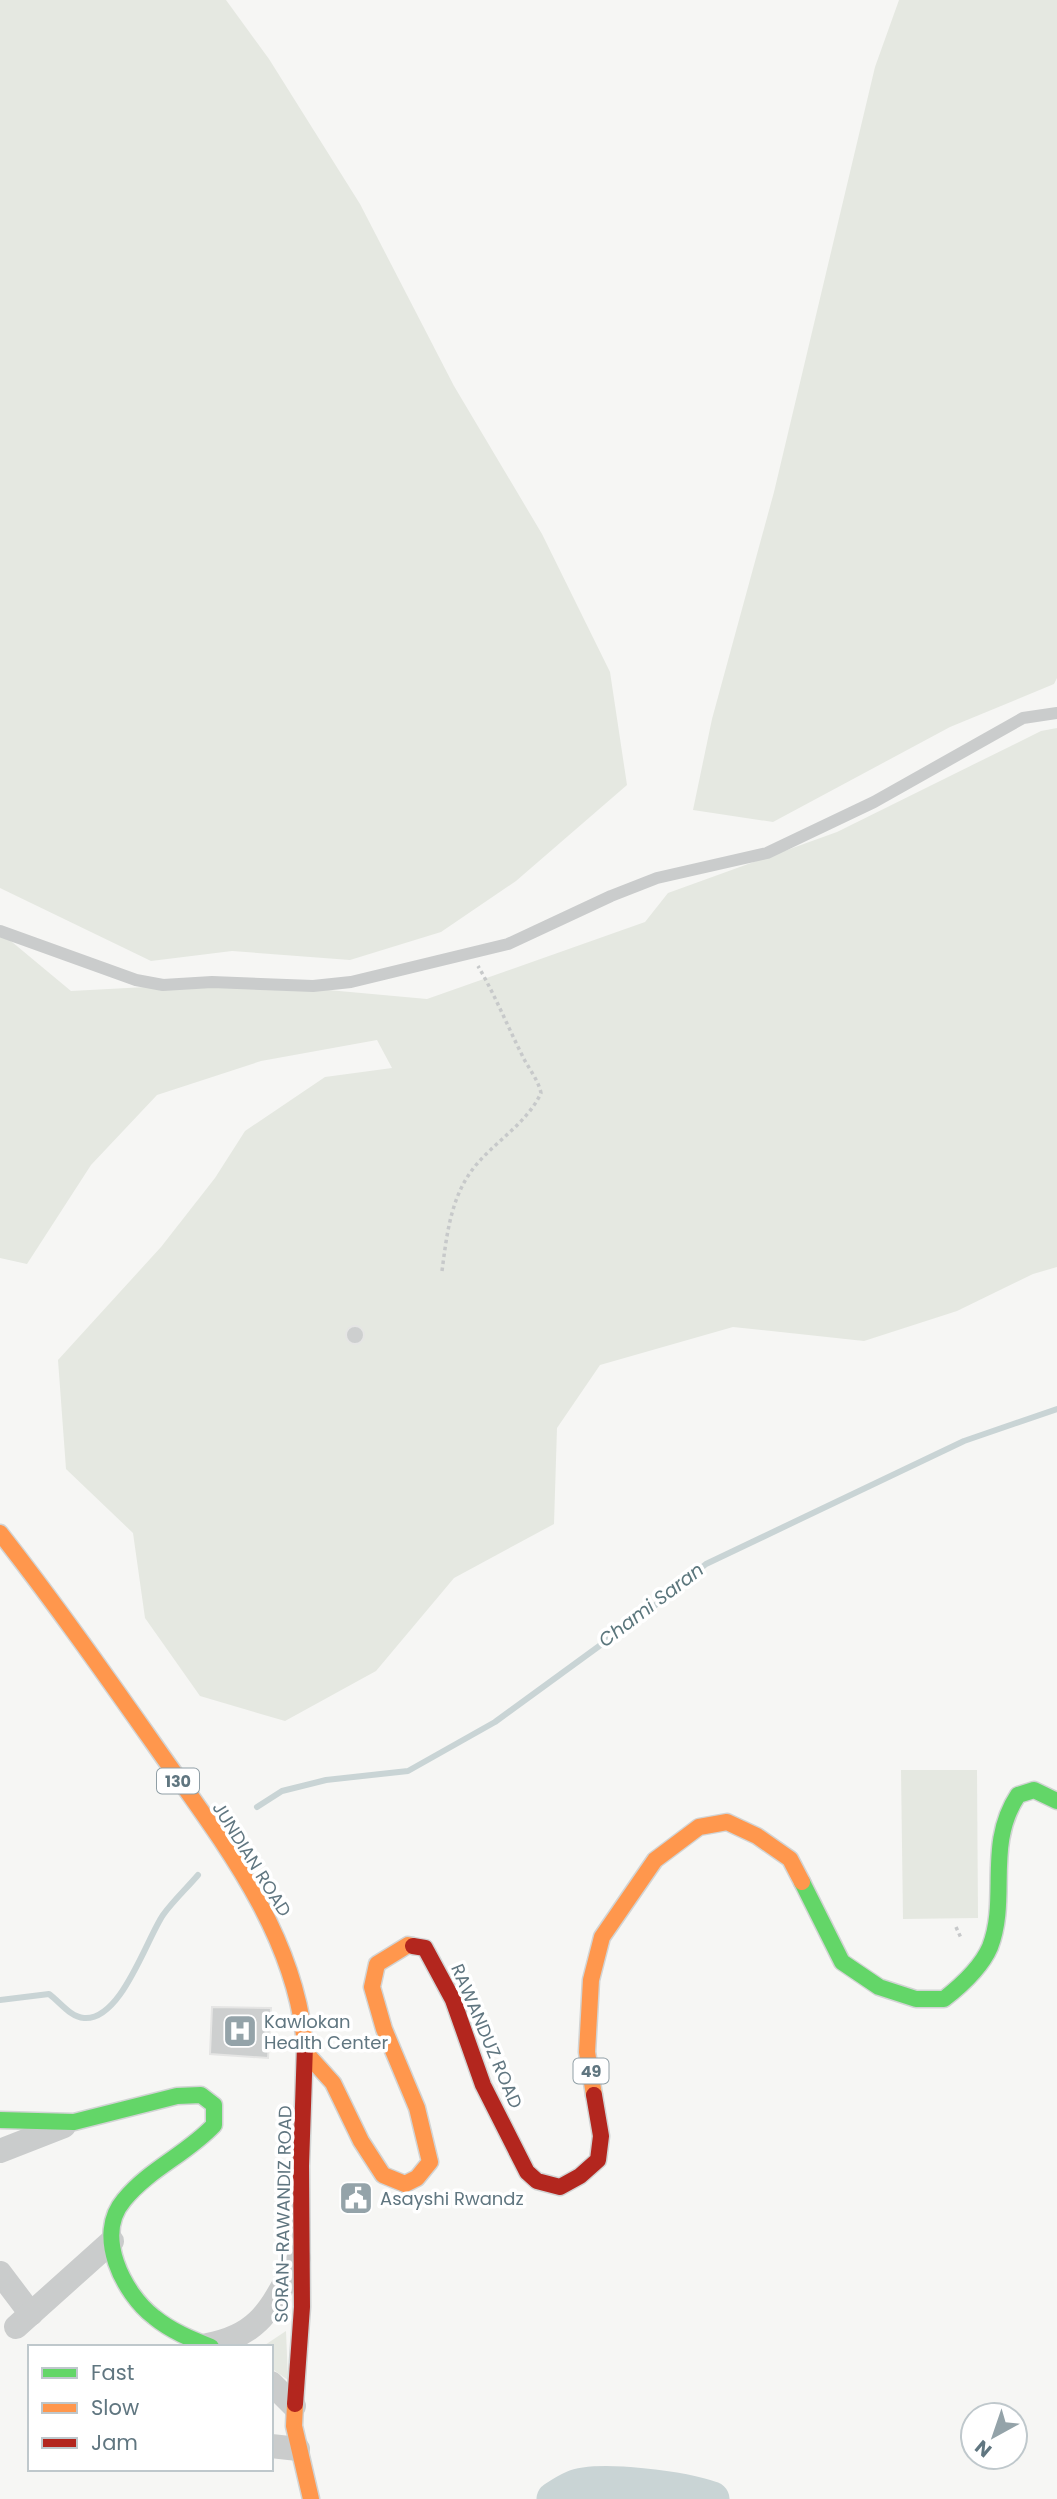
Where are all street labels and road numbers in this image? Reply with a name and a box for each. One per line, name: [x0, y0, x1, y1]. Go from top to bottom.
road number: 130: [157, 1768, 199, 1794]
street label: JUNDIAN ROAD: [207, 1797, 297, 1921]
street label: RAWANDUZ ROAD: [445, 1960, 529, 2112]
road number: 49: [574, 2058, 608, 2084]
street label: SORAN-RAWANDIZ ROAD: [269, 2105, 297, 2323]

